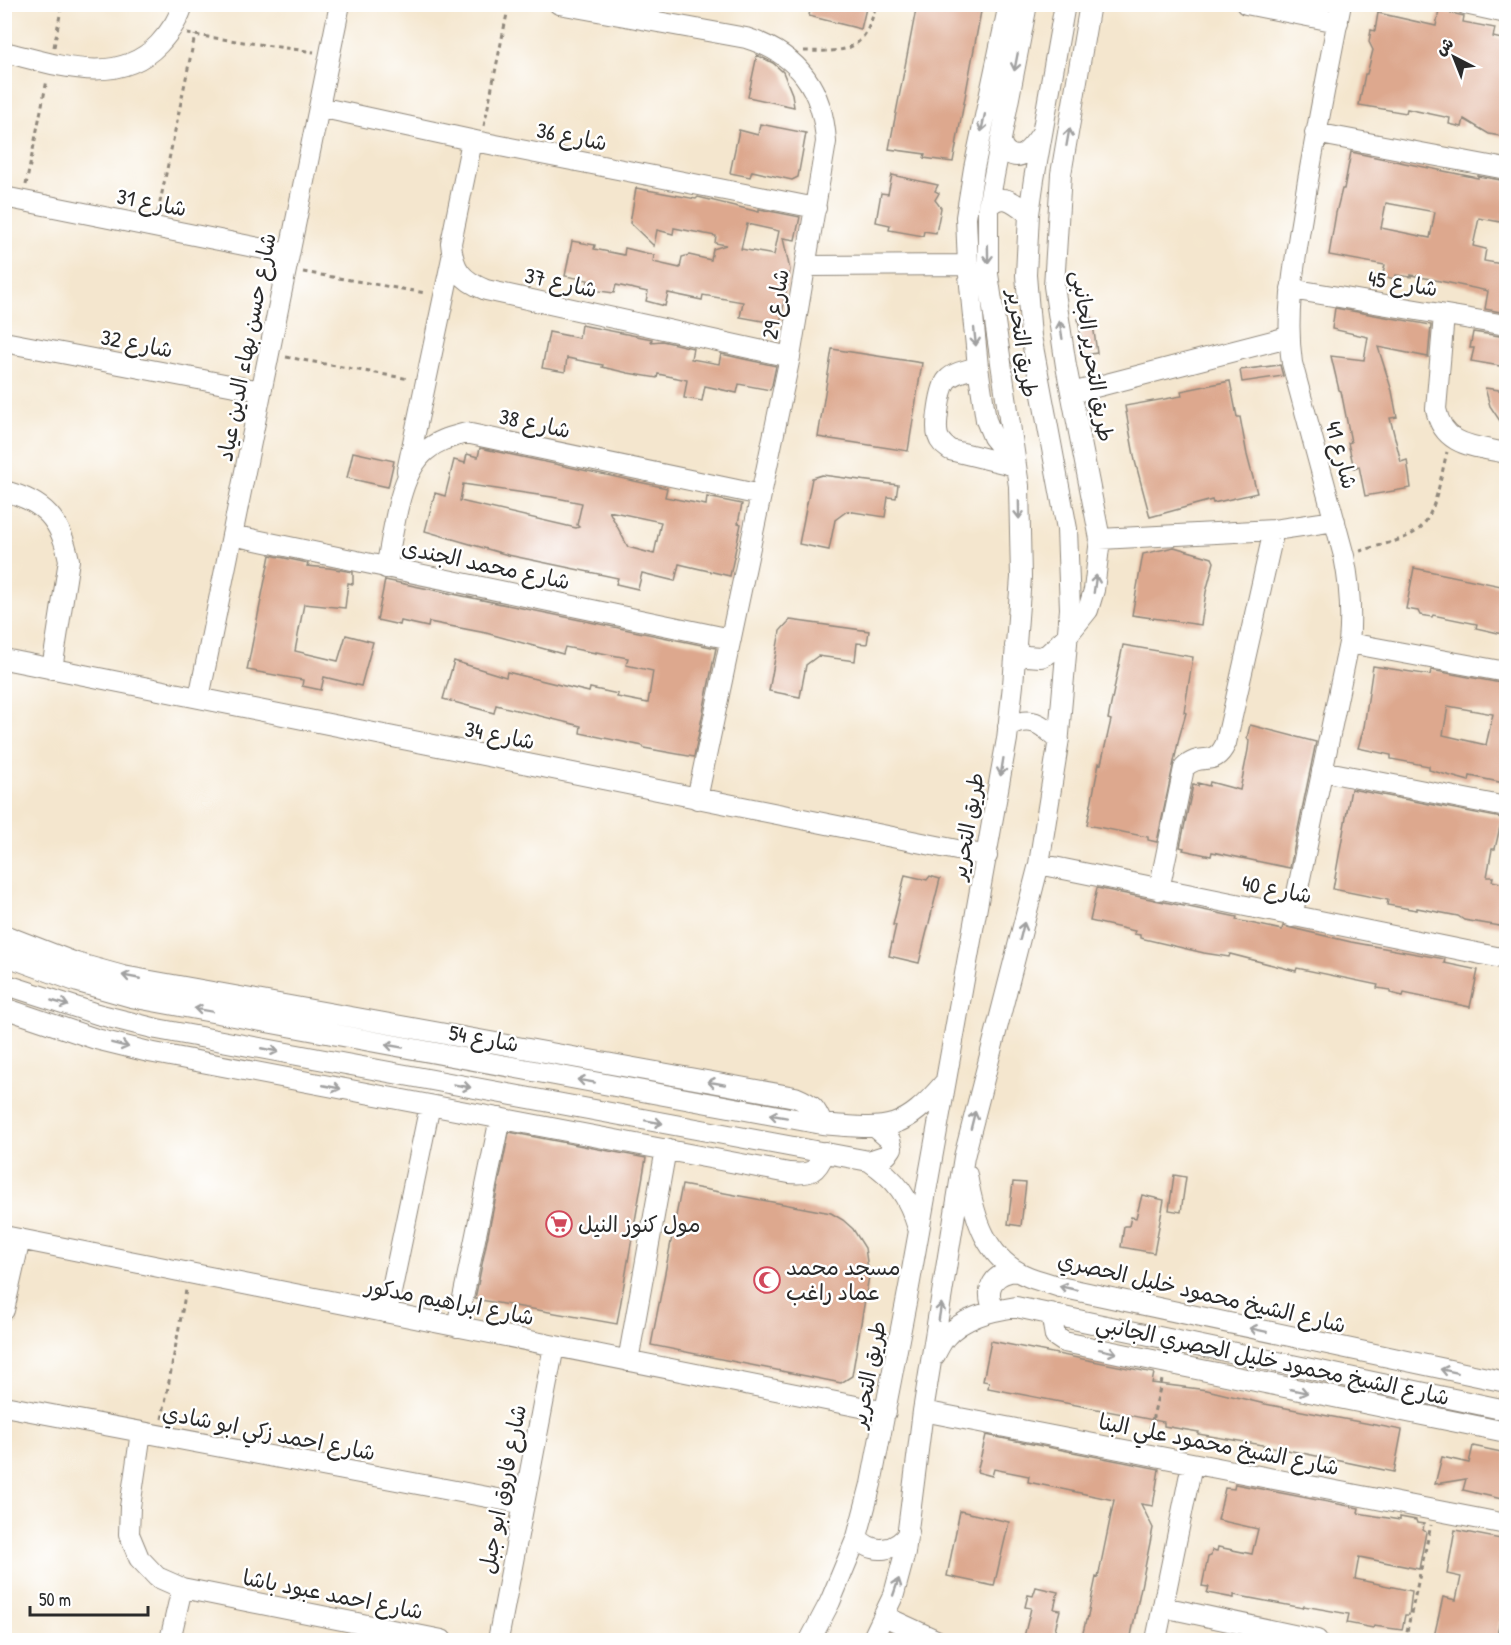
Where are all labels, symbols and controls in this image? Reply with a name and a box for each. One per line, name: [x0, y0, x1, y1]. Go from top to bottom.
north arrow: [1424, 27, 1484, 87]
text: ش: [1430, 32, 1458, 60]
one-way arrow: [1010, 52, 1021, 71]
street label: شارع 36: [534, 114, 610, 159]
one-way arrow: [977, 114, 989, 133]
one-way arrow: [1062, 127, 1073, 147]
street label: شارع 31: [114, 181, 189, 224]
street label: شارع حسن بهاء الدين عياد: [209, 230, 284, 464]
one-way arrow: [982, 244, 994, 264]
street label: شارع 37: [522, 260, 600, 305]
street label: شارع 45: [1366, 263, 1440, 304]
street label: شارع 29: [754, 266, 797, 342]
street label: طريق التحرير الجانبى: [1065, 268, 1121, 444]
street label: طريق التحرير: [1000, 286, 1045, 400]
street label: شارع 32: [98, 321, 176, 366]
one-way arrow: [1055, 321, 1066, 341]
one-way arrow: [970, 327, 981, 347]
street label: شارع 38: [496, 401, 573, 446]
street label: شارع 41: [1318, 418, 1365, 492]
one-way arrow: [1014, 499, 1025, 519]
street label: شارع محمد الجندى: [399, 532, 573, 597]
one-way arrow: [1089, 575, 1100, 595]
street label: شارع 34: [462, 714, 538, 757]
one-way arrow: [996, 756, 1007, 776]
street label: طريق التحرير: [942, 770, 991, 884]
street label: شارع 40: [1239, 868, 1315, 911]
one-way arrow: [1017, 922, 1028, 941]
one-way arrow: [122, 971, 142, 982]
one-way arrow: [50, 998, 69, 1009]
one-way arrow: [193, 1005, 213, 1016]
street label: شارع 54: [447, 1017, 521, 1060]
one-way arrow: [110, 1040, 129, 1051]
one-way arrow: [385, 1040, 405, 1051]
one-way arrow: [260, 1045, 280, 1056]
one-way arrow: [577, 1075, 596, 1086]
one-way arrow: [707, 1077, 726, 1088]
one-way arrow: [452, 1081, 471, 1092]
one-way arrow: [322, 1082, 341, 1093]
one-way arrow: [769, 1110, 788, 1121]
one-way arrow: [968, 1111, 980, 1130]
one-way arrow: [644, 1116, 663, 1127]
supermarket icon: مول كنوز النيل: [544, 1209, 574, 1239]
place label: مول كنوز النيل: [578, 1209, 701, 1239]
street label: شارع الشيخ محمود خليل الحصري: [1054, 1244, 1349, 1342]
place label: مسجد محمد عماد راغب: [786, 1252, 901, 1307]
mosque icon: مسجد محمد عماد راغب: [752, 1265, 782, 1295]
street label: شارع ابراهيم مدكور: [361, 1270, 537, 1334]
one-way arrow: [1059, 1282, 1078, 1294]
one-way arrow: [934, 1303, 945, 1322]
street label: شارع الشيخ محمود خليل الحصري الجانبي: [1093, 1308, 1452, 1417]
street label: طريق التحرير: [843, 1318, 893, 1432]
one-way arrow: [1249, 1324, 1269, 1335]
one-way arrow: [1098, 1346, 1118, 1357]
one-way arrow: [1440, 1365, 1459, 1376]
one-way arrow: [1289, 1386, 1309, 1397]
street label: شارع احمد زكي ابو شادي: [159, 1397, 378, 1472]
street label: شارع فاروق ابو جبل: [471, 1402, 534, 1576]
street label: شارع الشيخ محمود علي البنا: [1095, 1406, 1342, 1487]
street label: شارع احمد عبود باشا: [240, 1562, 426, 1627]
one-way arrow: [891, 1578, 902, 1597]
scale bar: [30, 1579, 148, 1617]
text: 50 m: [39, 1587, 71, 1612]

